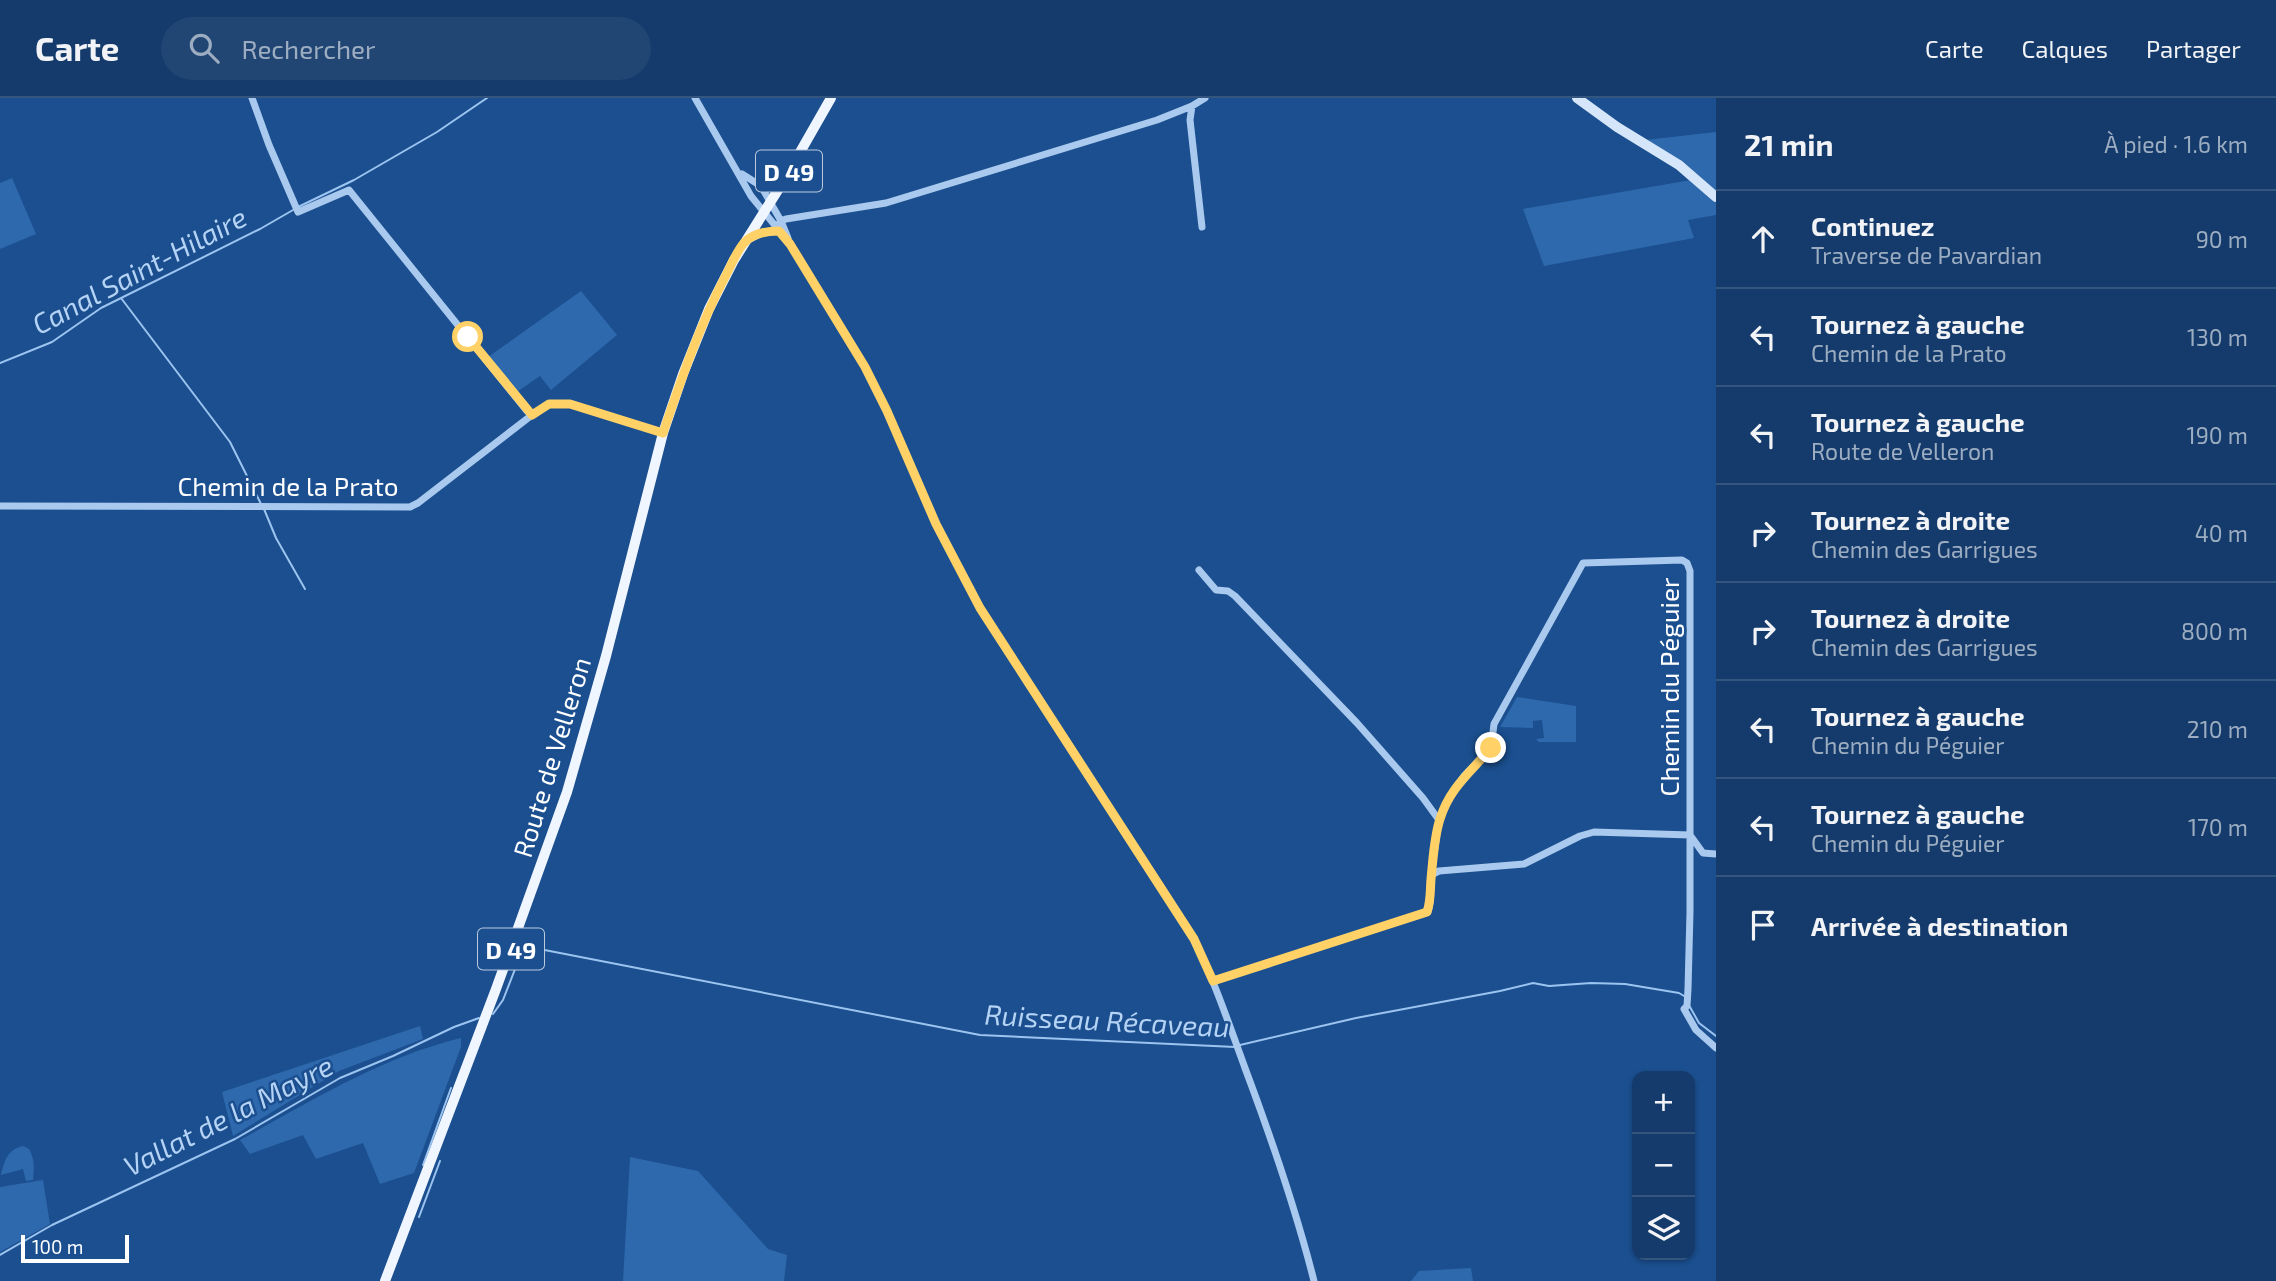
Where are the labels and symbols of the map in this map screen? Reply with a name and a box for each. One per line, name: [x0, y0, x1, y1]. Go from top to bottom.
road number: D 49: [756, 150, 822, 192]
water label: Canal Saint-Hilaire: [26, 199, 252, 341]
route start: [452, 321, 483, 352]
street label: Chemin de la Prato: [177, 470, 399, 501]
street label: Chemin du Péguier: [1653, 578, 1684, 796]
street label: Route de Velleron: [506, 653, 596, 861]
route end: [1475, 732, 1506, 763]
road number: D 49: [478, 928, 544, 970]
water label: Ruisseau Récaveau: [984, 997, 1230, 1043]
water label: Vallat de la Mayre: [118, 1047, 338, 1183]
scale bar: [21, 1232, 130, 1264]

